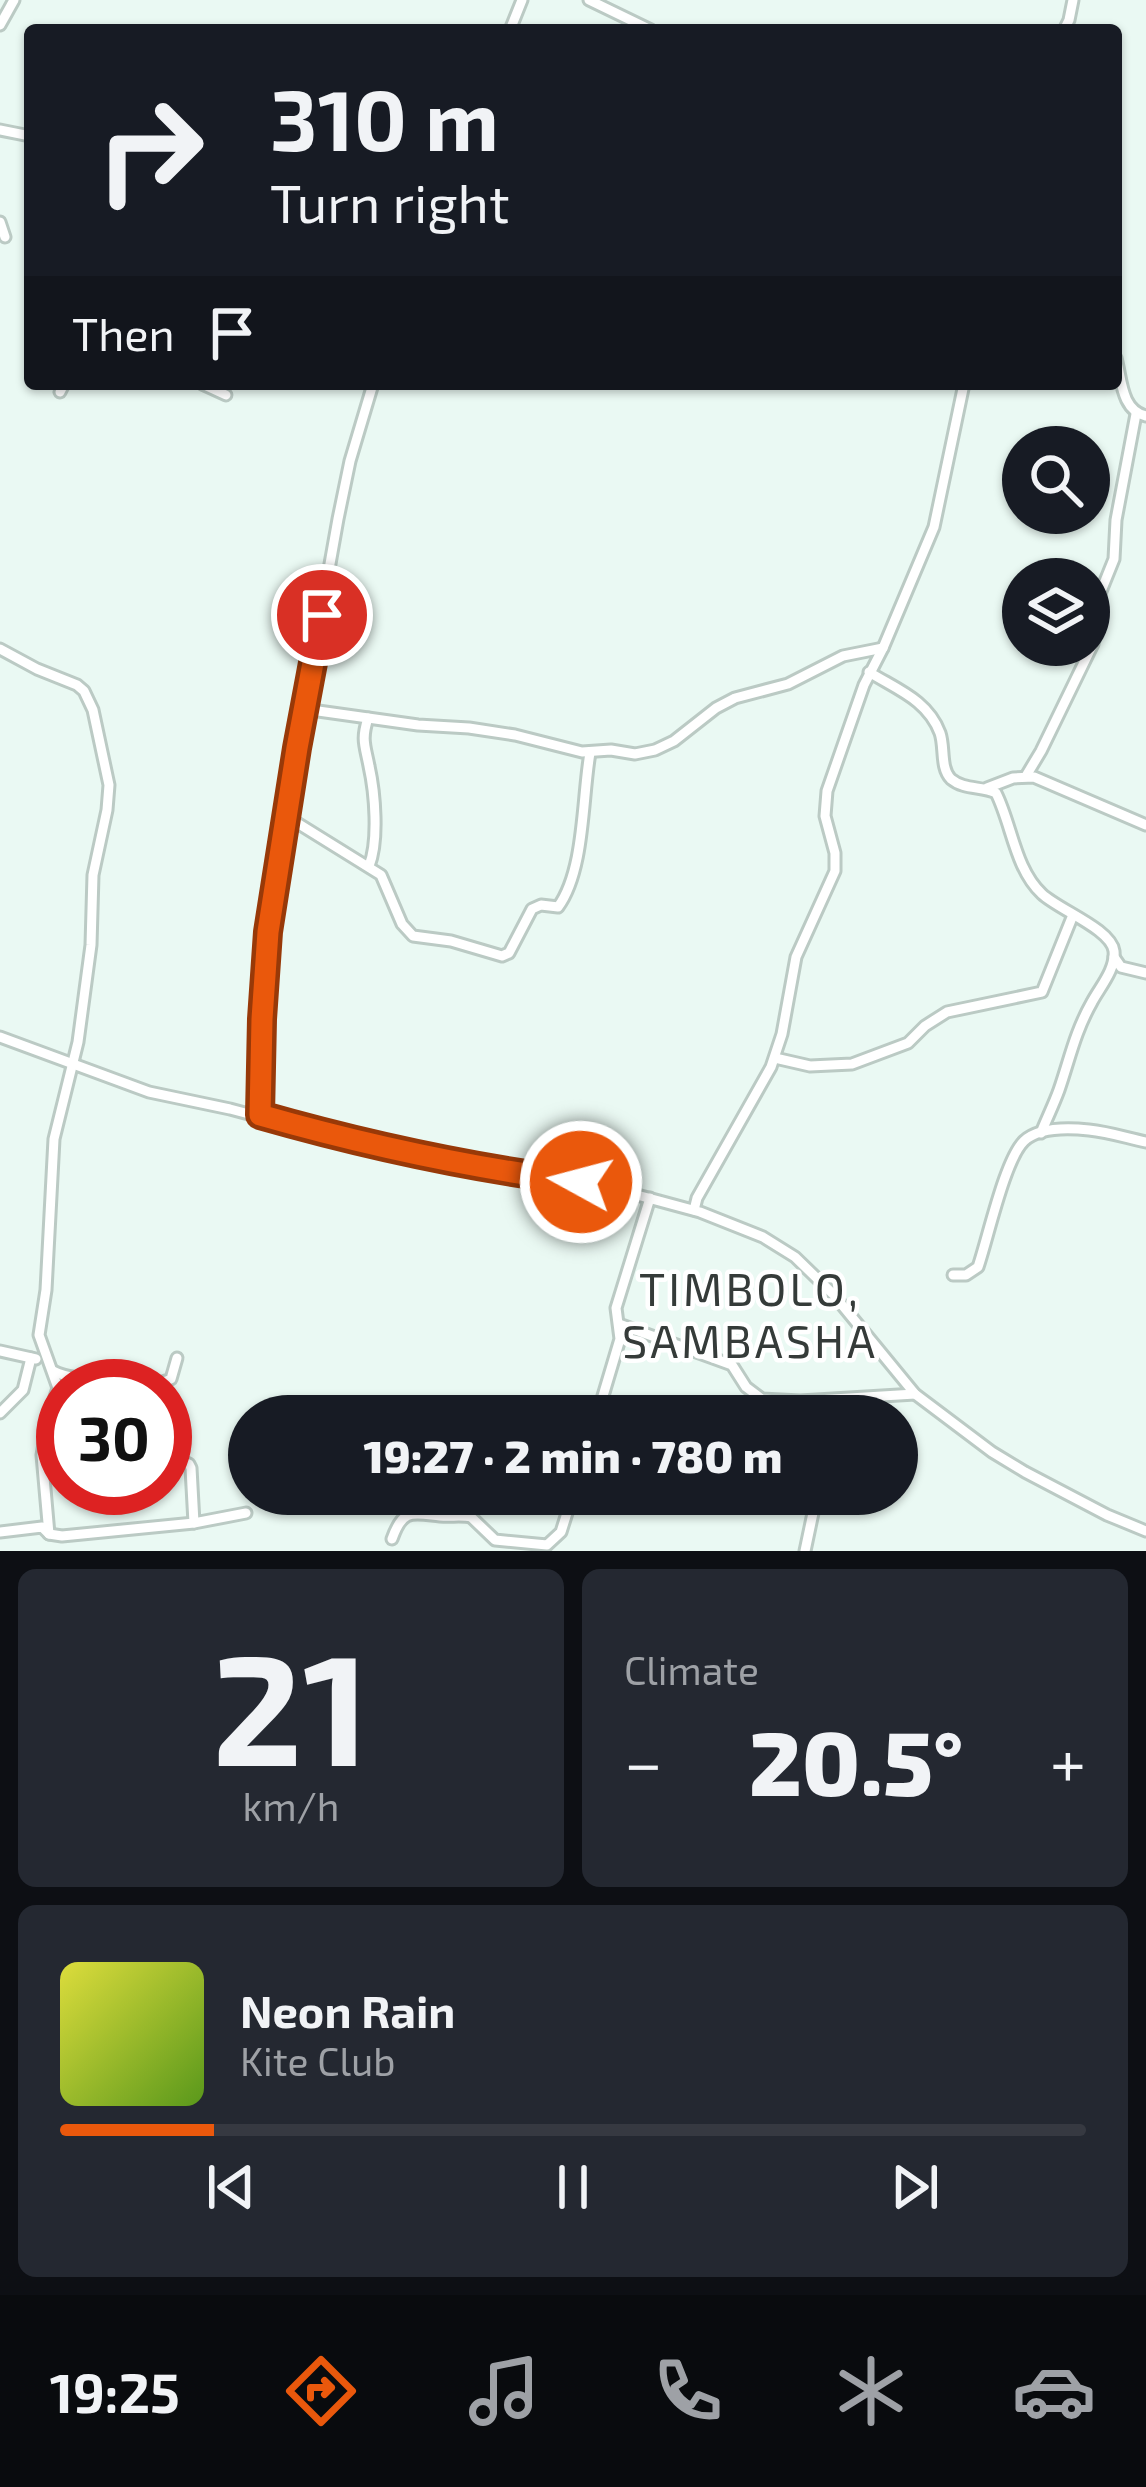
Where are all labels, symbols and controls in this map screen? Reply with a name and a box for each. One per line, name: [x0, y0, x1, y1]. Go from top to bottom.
text: 310 m: [270, 67, 499, 168]
icon: right: [72, 72, 228, 228]
text: Turn right: [270, 169, 510, 234]
icon: arrive: [199, 300, 265, 366]
text: Then: [72, 306, 175, 360]
map controls: [1002, 426, 1110, 666]
button: search: [1002, 426, 1110, 534]
button: layers: [1002, 558, 1110, 666]
pin: [271, 564, 373, 666]
icon: arrive: [289, 582, 355, 648]
position arrow: [518, 1119, 644, 1245]
district label: TIMBOLO, SAMBASHA: [622, 1261, 878, 1367]
speed limit sign: 30: [36, 1359, 192, 1515]
text: 19:27 · 2 min · 780 m: [363, 1428, 783, 1482]
text: 21: [212, 1610, 370, 1797]
text: Climate: [624, 1646, 759, 1693]
text: 20.5°: [749, 1706, 963, 1814]
text: −: [624, 1721, 663, 1800]
text: +: [1050, 1721, 1086, 1800]
text: km/h: [243, 1782, 339, 1829]
text: Neon Rain: [240, 1983, 455, 2037]
text: Kite Club: [240, 2037, 396, 2084]
icon: previous: [198, 2154, 264, 2220]
icon: pause: [540, 2154, 606, 2220]
icon: next: [882, 2154, 948, 2220]
icon: directions: [279, 2349, 363, 2433]
icon: music: [462, 2349, 546, 2433]
icon: phone: [646, 2349, 730, 2433]
icon: climate: [829, 2349, 913, 2433]
icon: car: [1012, 2349, 1096, 2433]
text: 19:25: [50, 2359, 180, 2424]

